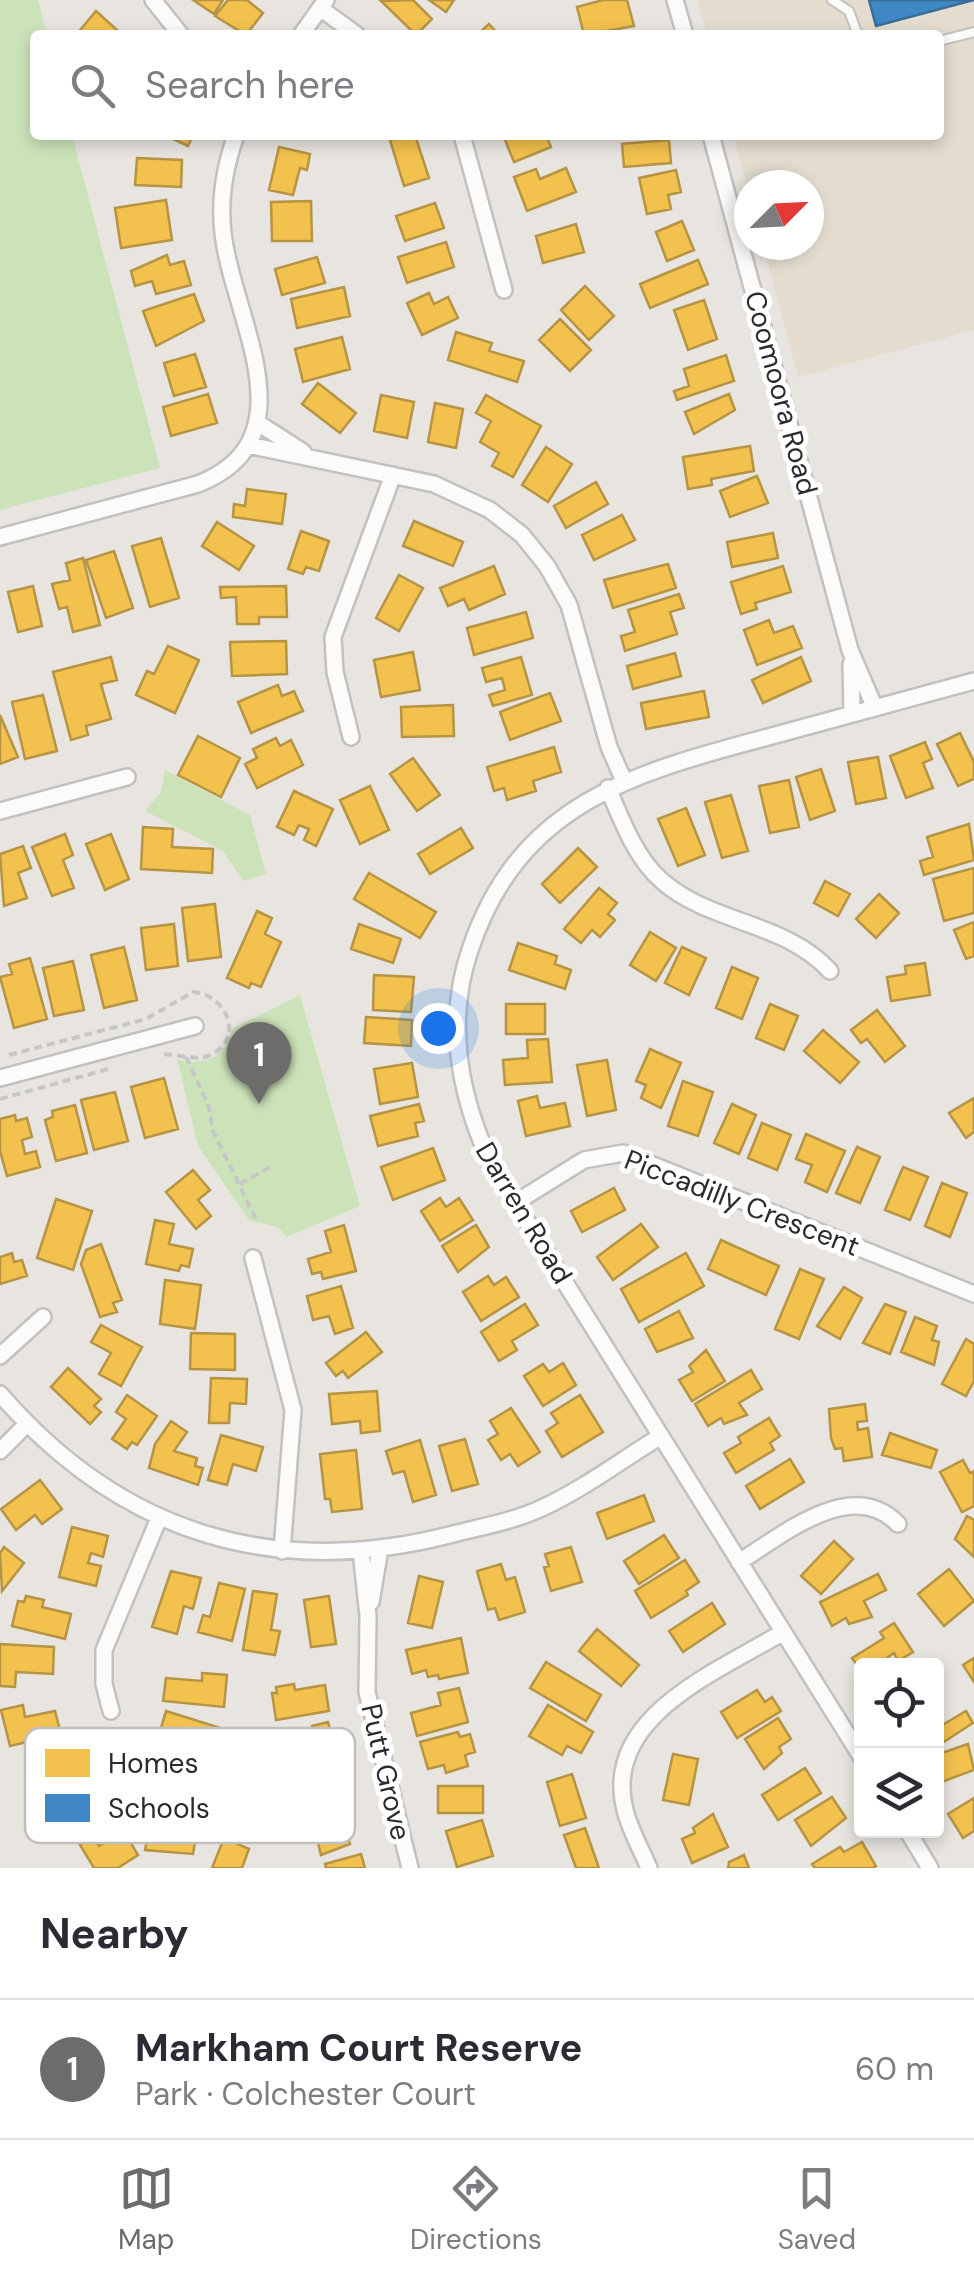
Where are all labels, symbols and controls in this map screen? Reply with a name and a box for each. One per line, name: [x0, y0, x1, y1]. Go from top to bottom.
search box: [30, 30, 944, 140]
icon: search: [65, 58, 120, 113]
text: Search here: [145, 60, 355, 110]
north arrow: [734, 170, 824, 260]
street label: Coomoora Road: [736, 287, 826, 499]
your location: [413, 1003, 464, 1054]
pin: 1: [226, 1022, 292, 1104]
street label: Darren Road: [467, 1135, 581, 1291]
street label: Piccadilly Crescent: [619, 1141, 865, 1265]
map controls: [854, 1658, 944, 1838]
button: locate: [854, 1658, 944, 1748]
street label: Putt Grove: [352, 1700, 420, 1844]
legend: [25, 1728, 355, 1843]
text: Homes: [108, 1745, 199, 1782]
button: layers: [854, 1748, 944, 1838]
text: Schools: [108, 1790, 210, 1827]
text: Nearby: [40, 1906, 189, 1961]
text: Markham Court Reserve: [135, 2023, 582, 2073]
text: 1: [67, 2048, 78, 2090]
text: 60 m: [855, 2048, 934, 2090]
text: Park · Colchester Court: [135, 2073, 476, 2115]
tab: Map: [118, 2161, 174, 2258]
tab: Directions: [410, 2161, 542, 2258]
tab: Saved: [778, 2161, 856, 2258]

